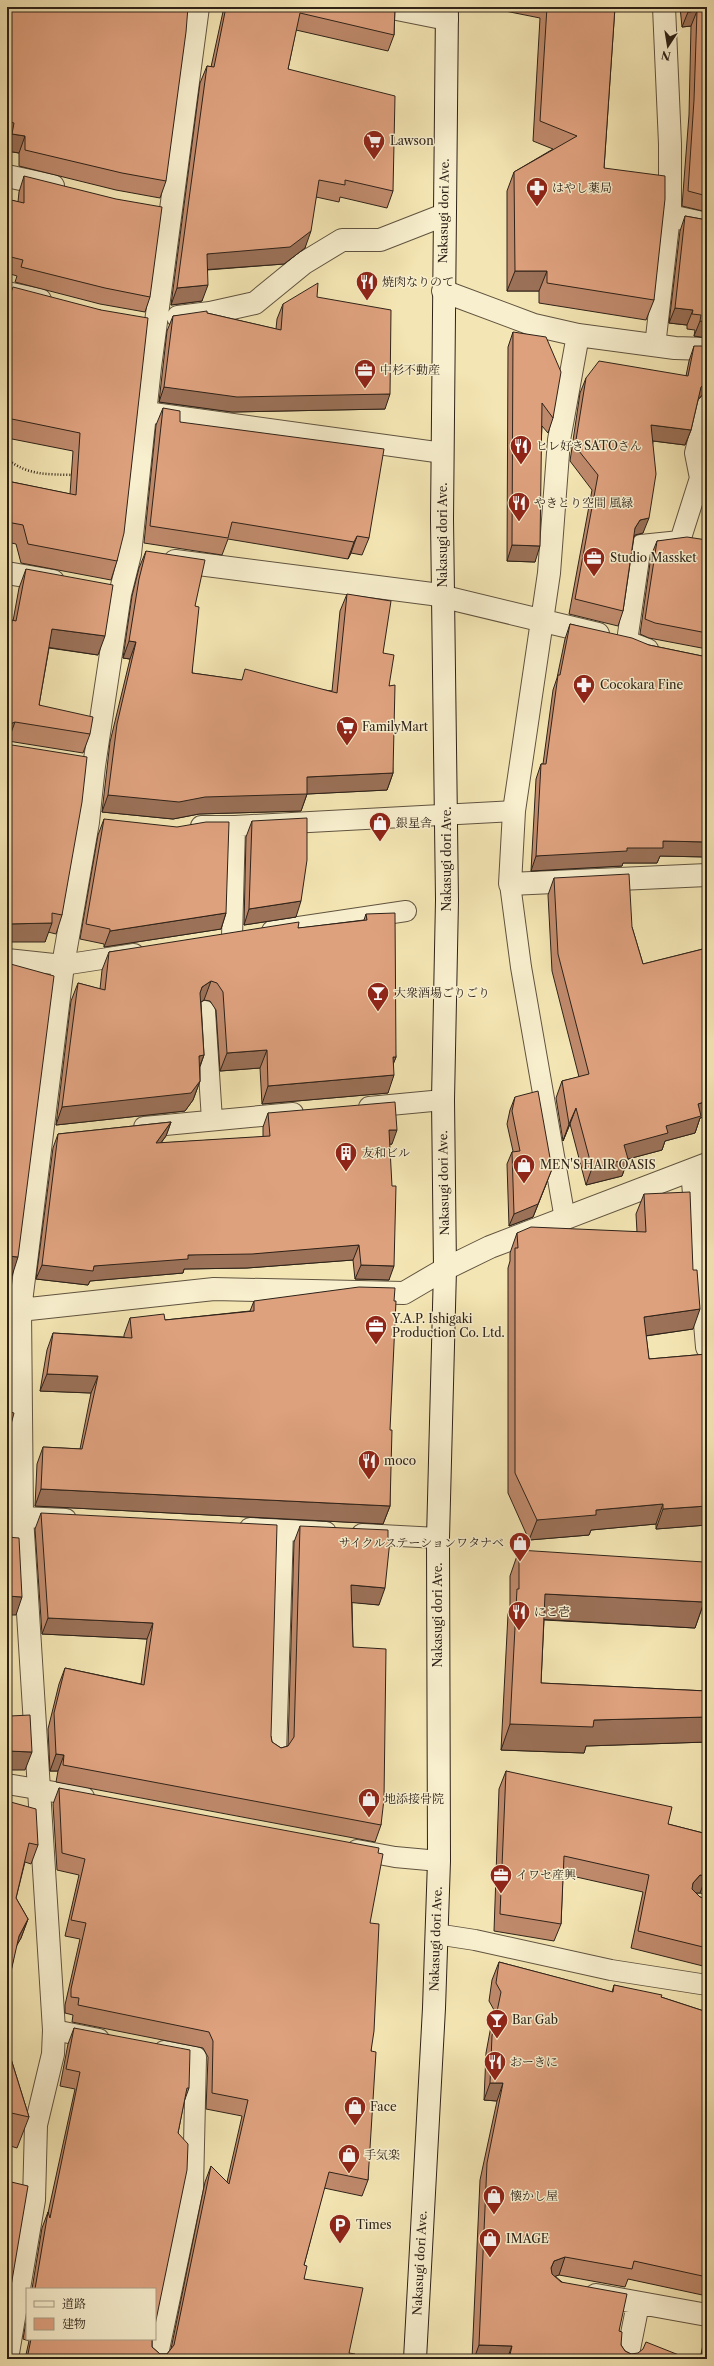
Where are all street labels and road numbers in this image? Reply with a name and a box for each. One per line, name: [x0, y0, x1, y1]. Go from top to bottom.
street label: Nakasugi dori Ave.: [435, 158, 452, 264]
street label: Nakasugi dori Ave.: [435, 482, 450, 588]
street label: Nakasugi dori Ave.: [439, 806, 454, 912]
street label: Nakasugi dori Ave.: [435, 1130, 452, 1236]
street label: Nakasugi dori Ave.: [430, 1562, 445, 1668]
street label: Nakasugi dori Ave.: [426, 1886, 445, 1992]
street label: Nakasugi dori Ave.: [409, 2210, 430, 2316]

